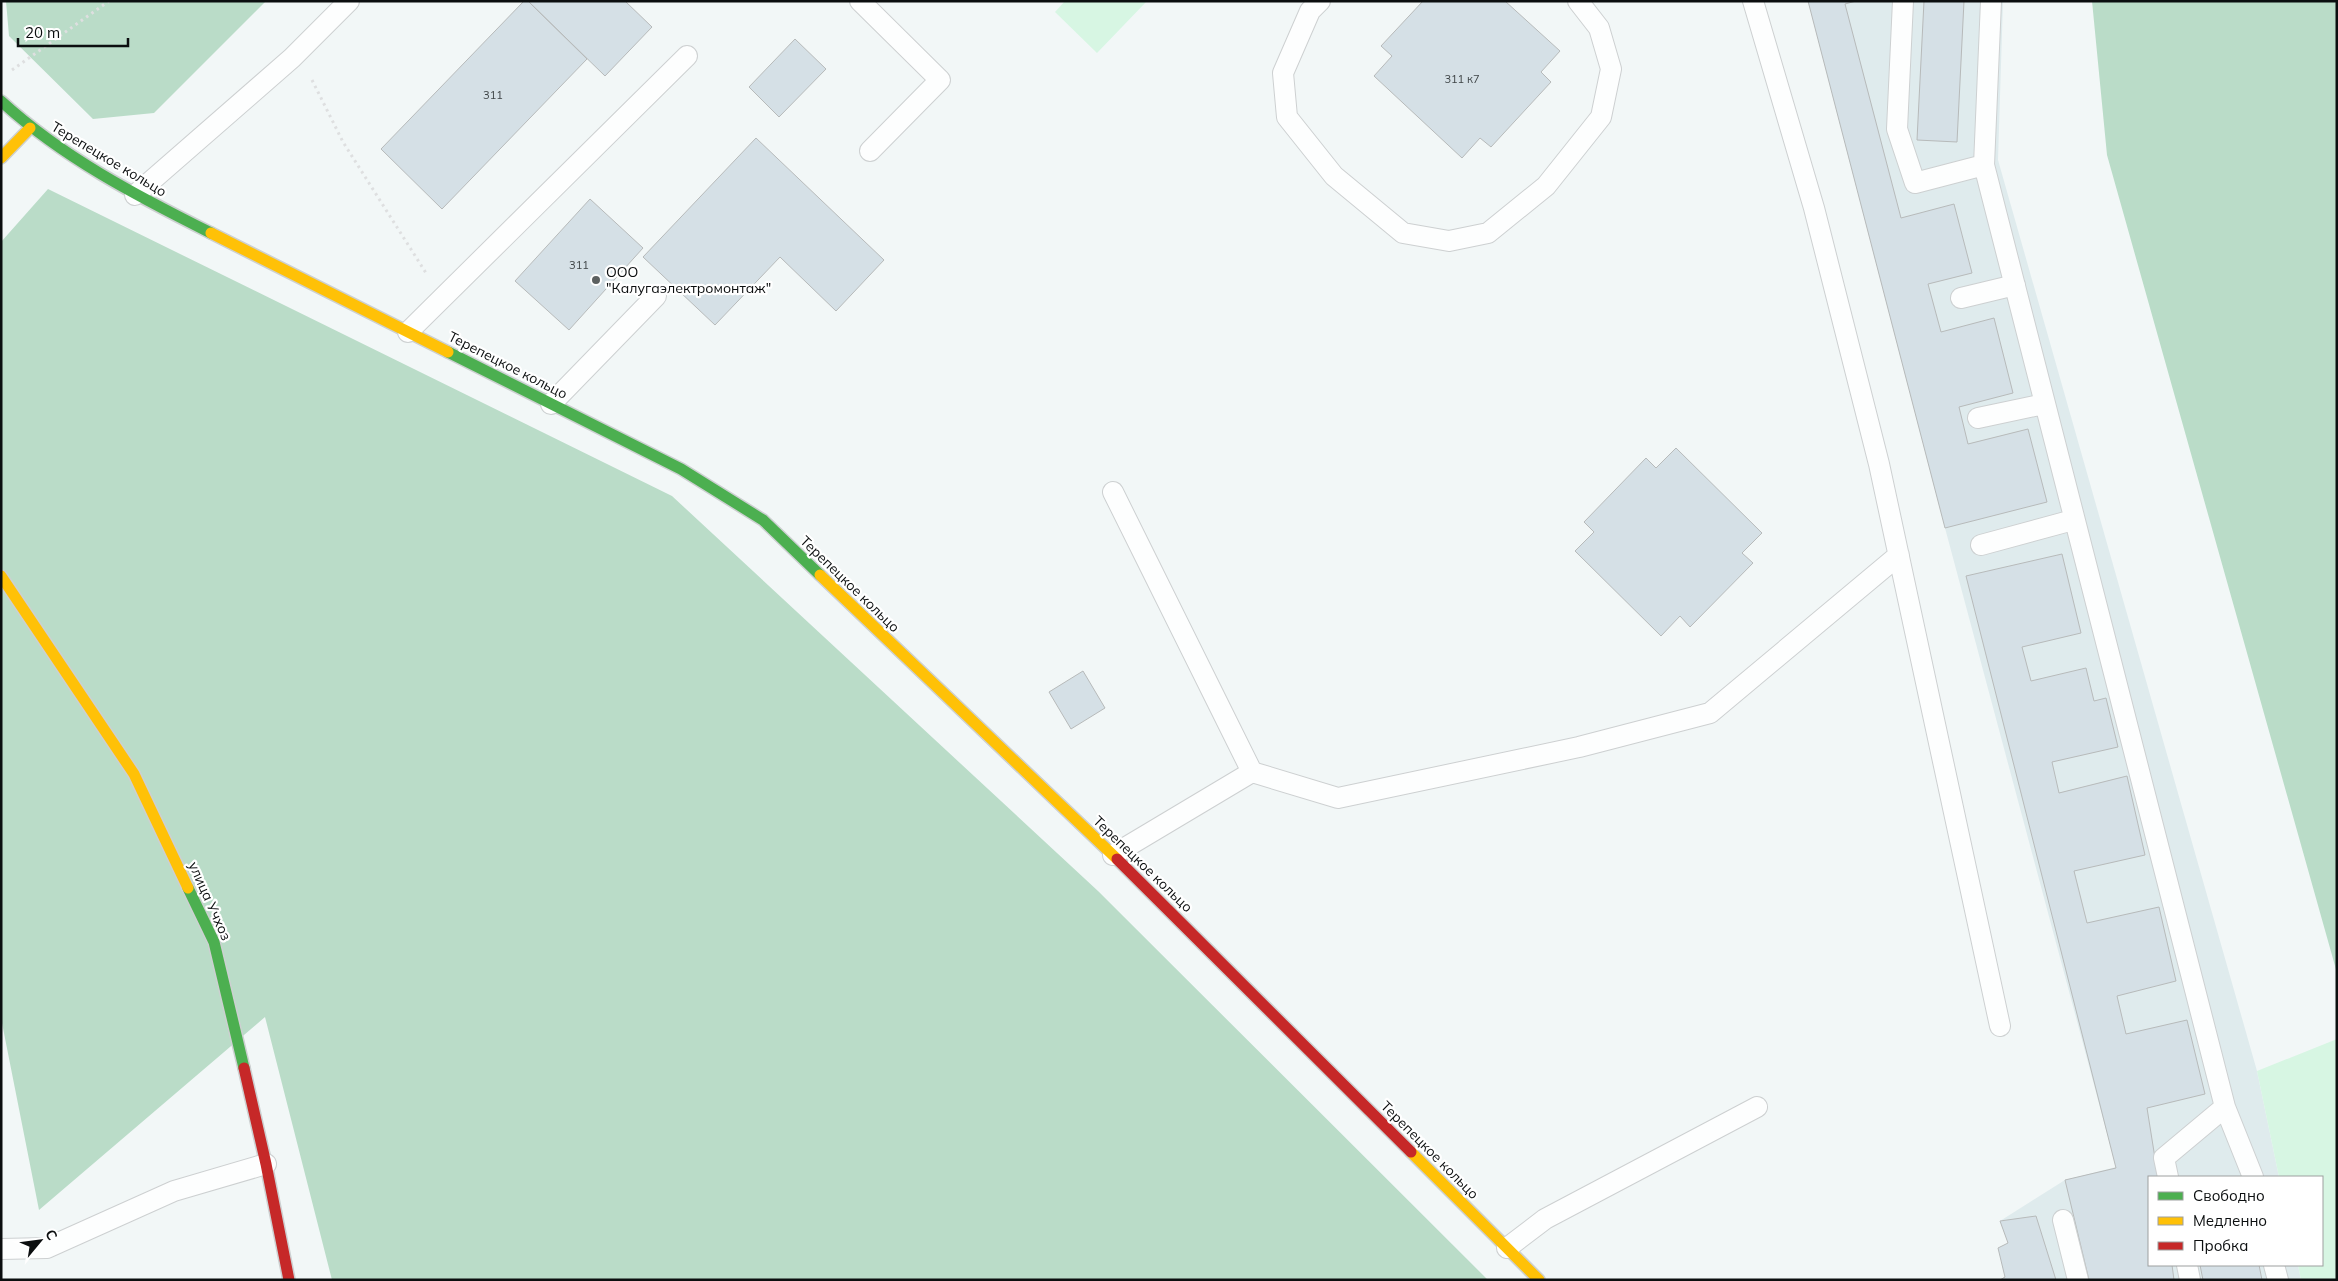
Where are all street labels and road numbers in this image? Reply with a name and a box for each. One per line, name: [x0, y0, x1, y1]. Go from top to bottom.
street label: Терепецкое кольцо: [48, 117, 170, 201]
street label: Терепецкое кольцо: [445, 327, 571, 403]
street label: Терепецкое кольцо: [797, 532, 903, 636]
street label: Терепецкое кольцо: [1090, 812, 1196, 916]
street label: улица Учхоз: [185, 859, 235, 943]
street label: Терепецкое кольцо: [1377, 1097, 1483, 1203]

